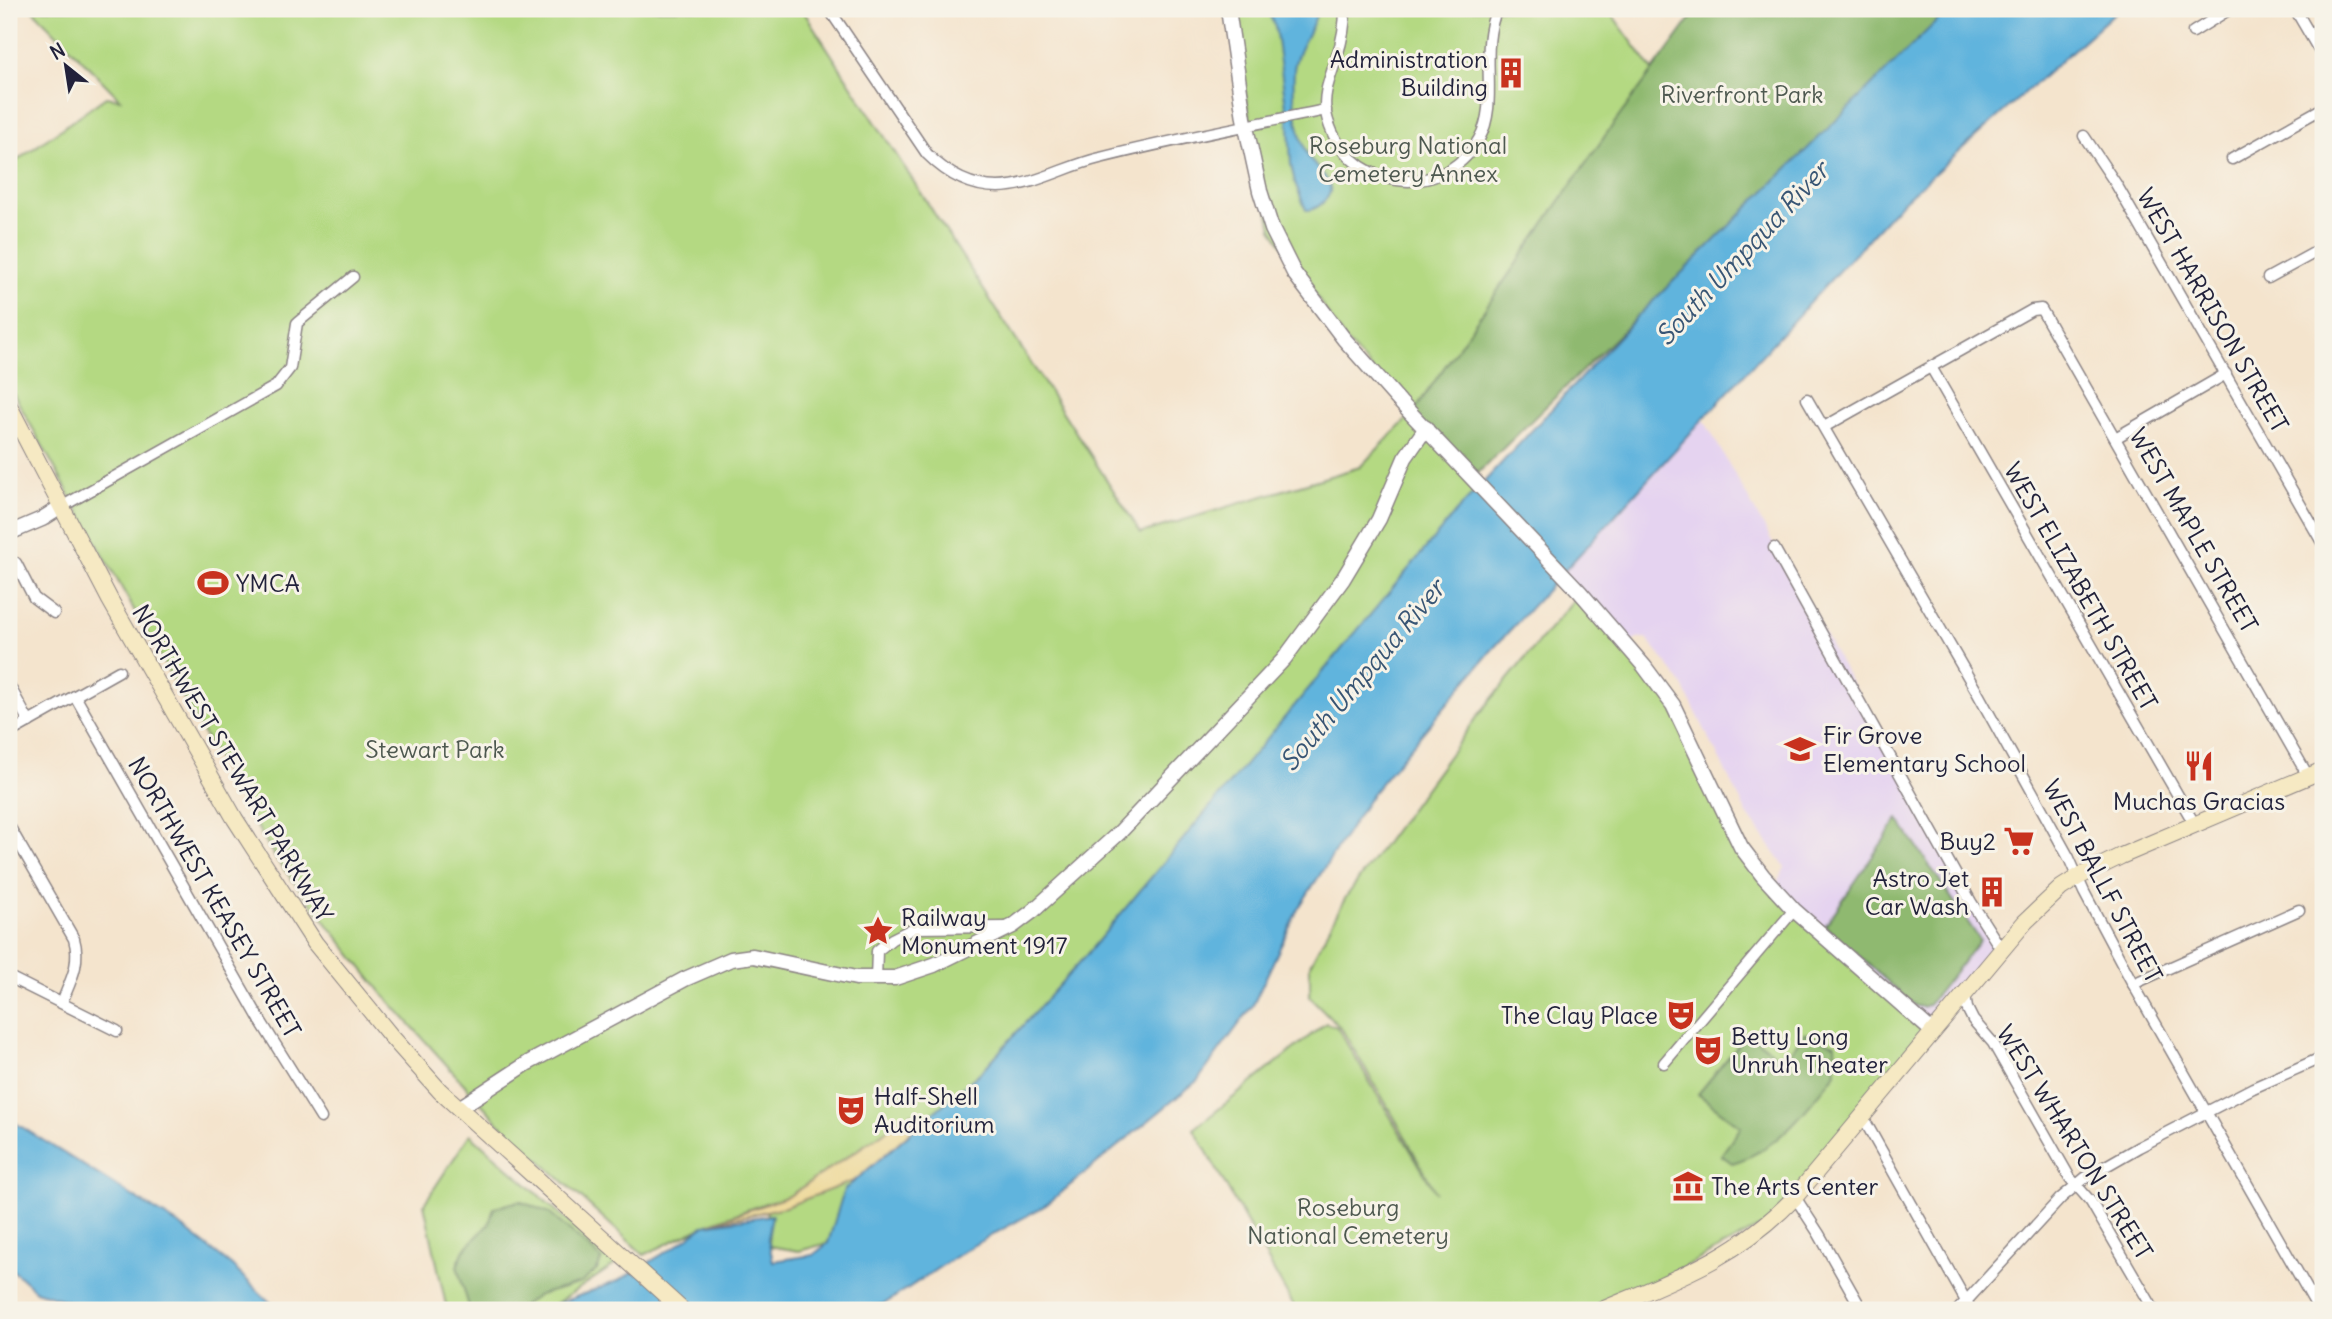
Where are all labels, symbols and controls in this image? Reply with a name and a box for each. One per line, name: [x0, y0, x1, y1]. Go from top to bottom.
north arrow: [32, 32, 102, 102]
text: N: [46, 38, 69, 65]
place label: Administration Building: [1330, 44, 1488, 102]
building icon: Administration Building: [1494, 56, 1528, 90]
park label: Riverfront Park: [1661, 79, 1823, 109]
park label: Roseburg National Cemetery Annex: [1309, 130, 1507, 188]
water label: South Umpqua River: [1648, 152, 1838, 352]
street label: WEST HARRISON STREET: [2131, 183, 2295, 437]
street label: WEST MAPLE STREET: [2123, 422, 2265, 638]
street label: WEST ELIZABETH STREET: [1998, 457, 2164, 715]
sports icon: YMCA: [196, 566, 230, 600]
place label: YMCA: [236, 568, 300, 598]
water label: South Umpqua River: [1272, 570, 1454, 777]
street label: NORTHWEST STEWART PARKWAY: [126, 599, 340, 927]
place label: Fir Grove Elementary School: [1823, 720, 2026, 778]
school or university icon: Fir Grove Elementary School: [1783, 732, 1817, 766]
park label: Stewart Park: [365, 734, 505, 764]
restaurant icon: Muchas Gracias: [2182, 749, 2216, 783]
street label: NORTHWEST KEASEY STREET: [122, 751, 308, 1043]
street label: WEST BALLF STREET: [2037, 774, 2169, 988]
place label: Muchas Gracias: [2113, 786, 2285, 816]
supermarket icon: Buy2: [2002, 824, 2036, 858]
place label: Buy2: [1940, 826, 1996, 856]
place label: Astro Jet Car Wash: [1865, 863, 1969, 921]
building icon: Astro Jet Car Wash: [1975, 875, 2009, 909]
place label: Railway Monument 1917: [901, 902, 1068, 960]
place icon: Railway Monument 1917: [861, 914, 895, 948]
theatre icon: The Clay Place: [1664, 998, 1698, 1032]
place label: The Clay Place: [1501, 1000, 1658, 1030]
street label: WEST WHARTON STREET: [1990, 1019, 2160, 1265]
place label: Betty Long Unruh Theater: [1731, 1021, 1888, 1079]
theatre icon: Betty Long Unruh Theater: [1691, 1033, 1725, 1067]
place label: Half-Shell Auditorium: [874, 1081, 995, 1139]
theatre icon: Half-Shell Auditorium: [834, 1093, 868, 1127]
museum icon: The Arts Center: [1671, 1169, 1705, 1203]
place label: The Arts Center: [1711, 1171, 1879, 1201]
park label: Roseburg National Cemetery: [1247, 1192, 1449, 1250]

